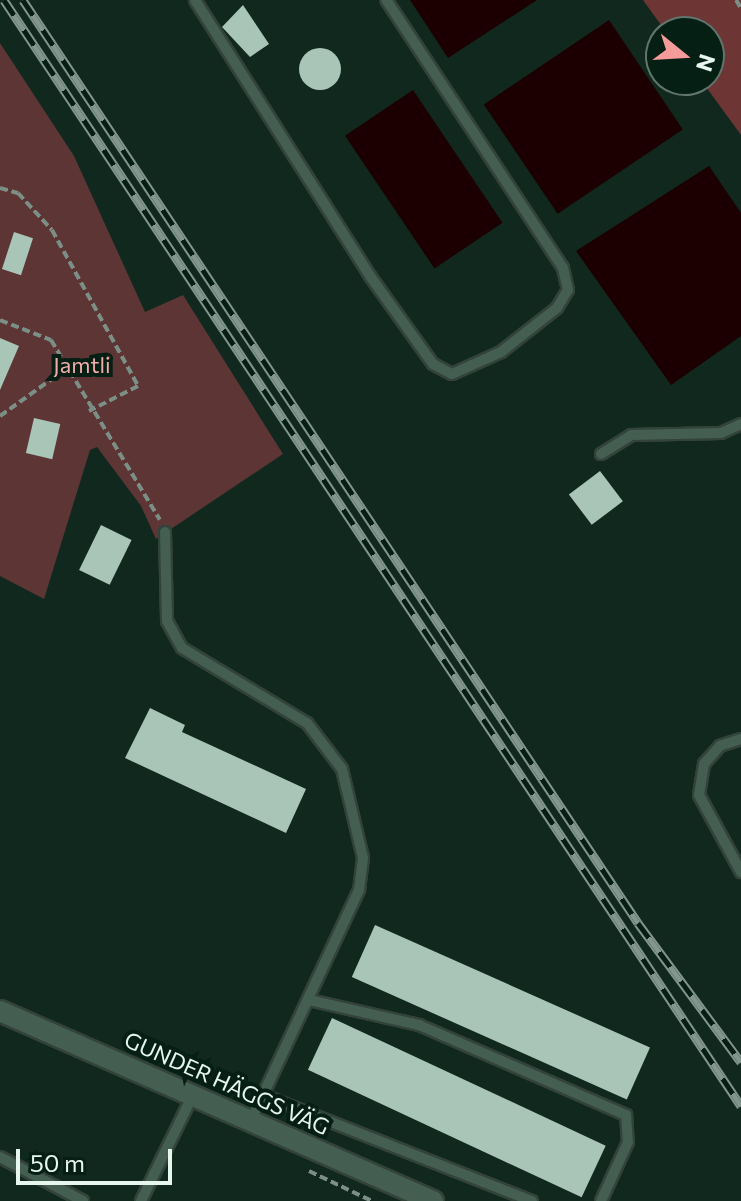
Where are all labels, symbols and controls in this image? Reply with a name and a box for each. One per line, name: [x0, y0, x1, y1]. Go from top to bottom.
north arrow: [645, 16, 725, 96]
text: N: [691, 51, 722, 75]
park label: Jamtli: [53, 352, 111, 378]
street label: GUNDER HÄGGS VÄG: [120, 1026, 334, 1140]
scale bar: [20, 1133, 176, 1183]
text: 50 m: [30, 1148, 85, 1177]

